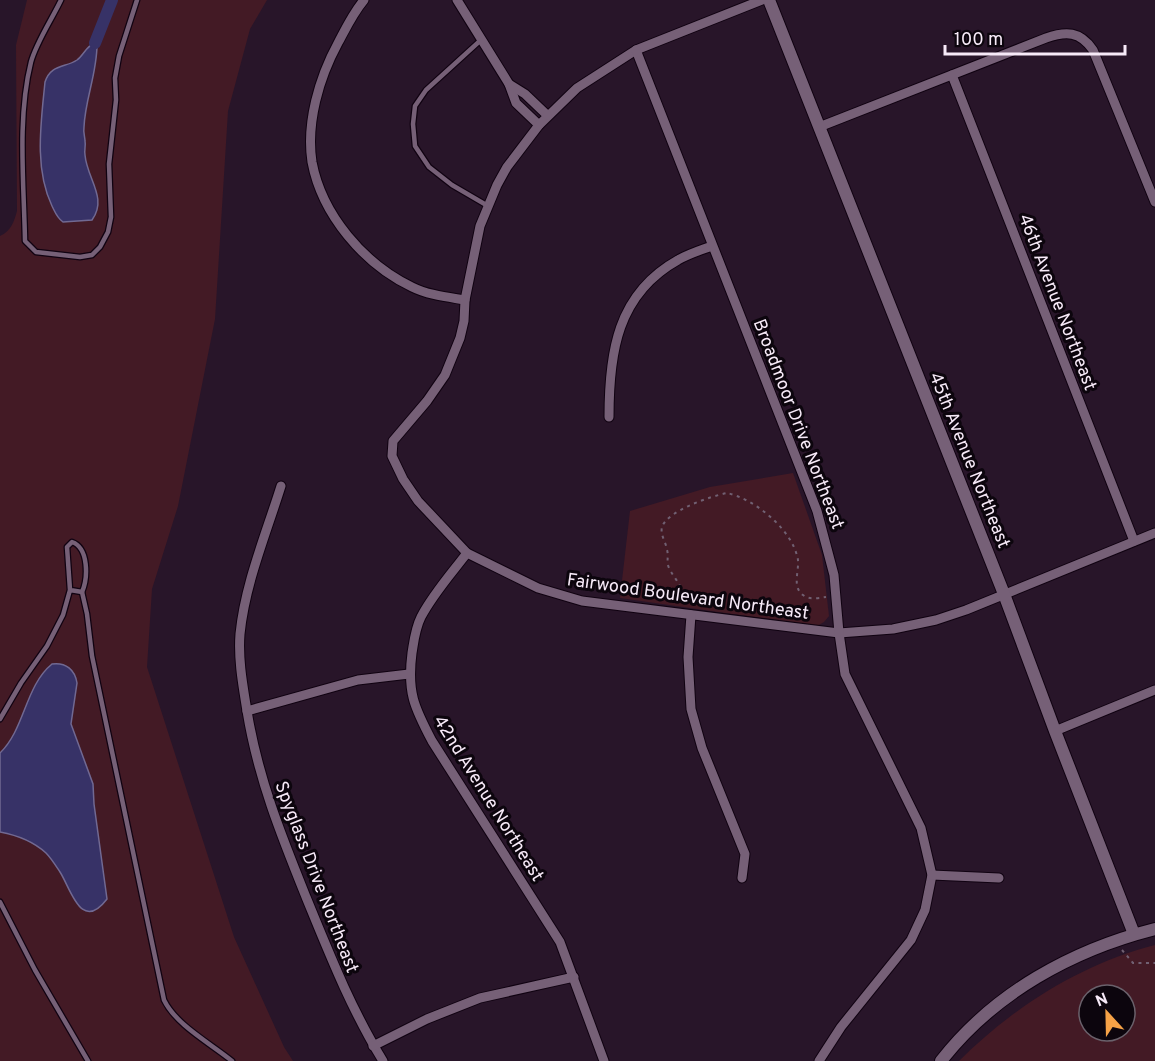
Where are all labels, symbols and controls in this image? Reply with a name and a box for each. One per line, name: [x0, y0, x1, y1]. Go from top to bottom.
scale bar: [945, 18, 1125, 56]
text: 100 m: [954, 29, 1003, 52]
street label: 46th Avenue Northeast: [1012, 211, 1101, 394]
street label: Broadmoor Drive Northeast: [747, 316, 848, 533]
street label: 45th Avenue Northeast: [923, 369, 1014, 552]
street label: Fairwood Boulevard Northeast: [565, 569, 810, 626]
street label: 42nd Avenue Northeast: [427, 711, 548, 886]
street label: Spyglass Drive Northeast: [268, 778, 363, 977]
north arrow: [1077, 983, 1137, 1043]
text: N: [1093, 990, 1111, 1012]

